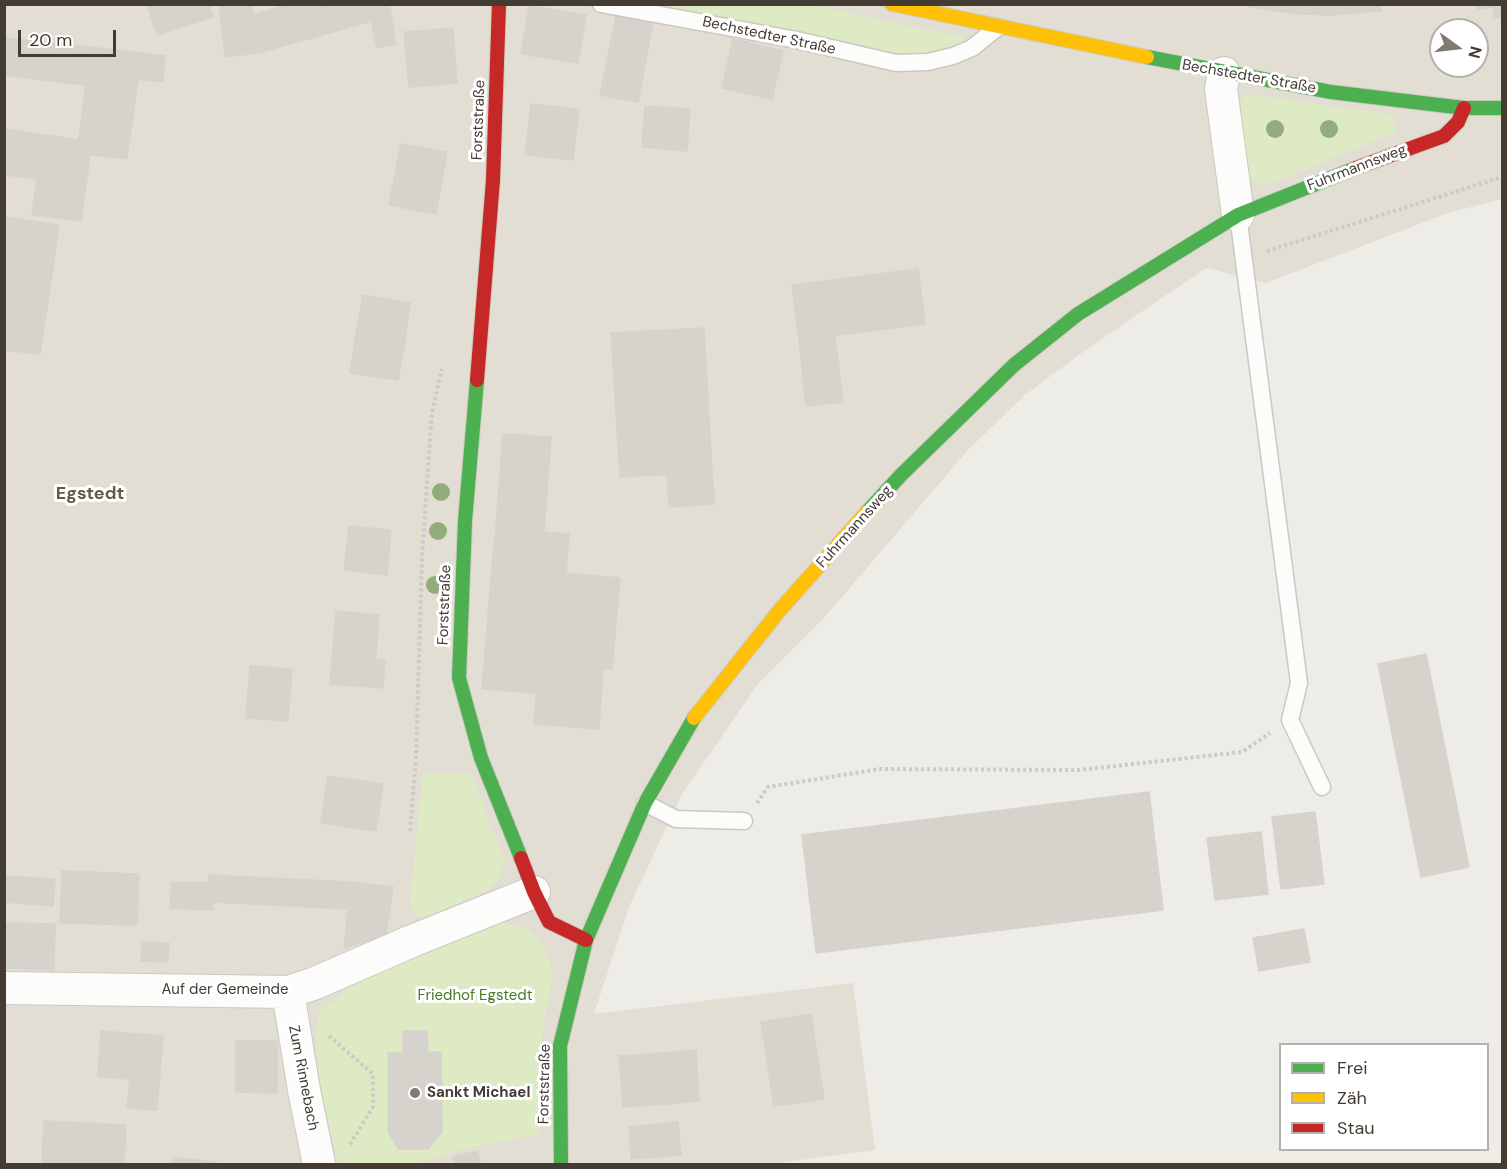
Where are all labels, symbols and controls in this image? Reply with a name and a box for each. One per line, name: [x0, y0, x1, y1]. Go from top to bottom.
street label: Bechstedter Straße: [701, 13, 837, 59]
scale bar: [21, 18, 118, 56]
north arrow: [1429, 18, 1489, 78]
text: 20 m: [29, 28, 72, 52]
text: N: [1463, 44, 1487, 61]
street label: Bechstedter Straße: [1181, 56, 1317, 98]
street label: Forststraße: [469, 80, 489, 160]
street label: Fuhrmannsweg: [1305, 141, 1409, 195]
street label: Fuhrmannsweg: [813, 482, 897, 572]
district label: Egstedt: [56, 483, 124, 505]
street label: Forststraße: [435, 565, 455, 645]
street label: Auf der Gemeinde: [162, 981, 288, 999]
park label: Friedhof Egstedt: [417, 987, 533, 1005]
street label: Zum Rinnebach: [284, 1024, 322, 1132]
legend: [1279, 1043, 1489, 1151]
street label: Forststraße: [535, 1044, 555, 1124]
text: Frei: [1337, 1056, 1368, 1080]
place label: Sankt Michael: [427, 1084, 530, 1102]
marker: Sankt Michael: [408, 1086, 422, 1100]
text: Zäh: [1337, 1086, 1367, 1110]
text: Stau: [1337, 1116, 1375, 1140]

